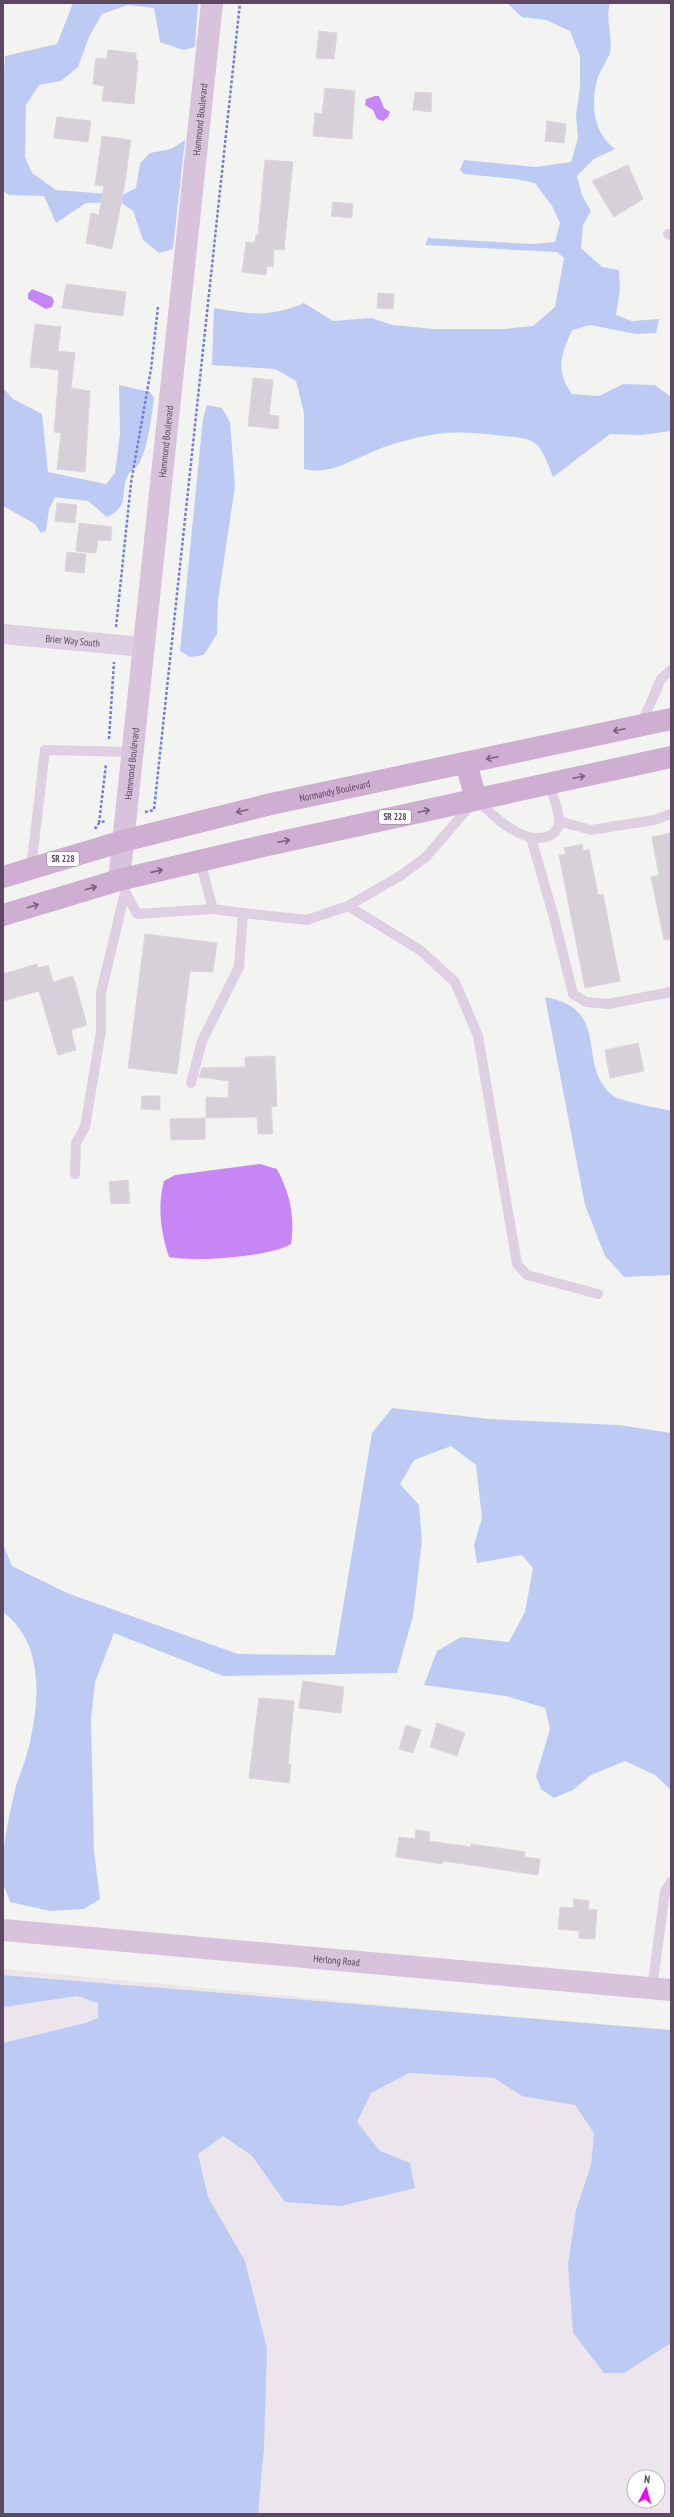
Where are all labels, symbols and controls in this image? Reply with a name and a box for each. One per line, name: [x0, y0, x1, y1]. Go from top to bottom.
street label: Hammond Boulevard: [190, 83, 210, 156]
street label: Hammond Boulevard: [156, 405, 176, 478]
street label: Brier Way South: [45, 632, 100, 650]
one-way arrow: [613, 726, 626, 734]
street label: Hammond Boulevard: [122, 727, 142, 800]
one-way arrow: [486, 754, 499, 762]
one-way arrow: [572, 772, 585, 780]
street label: Normandy Boulevard: [298, 777, 371, 805]
one-way arrow: [417, 806, 430, 814]
one-way arrow: [236, 808, 249, 816]
road number: SR 228: [379, 810, 411, 824]
one-way arrow: [277, 837, 290, 845]
road number: SR 228: [47, 852, 79, 866]
one-way arrow: [150, 867, 163, 875]
one-way arrow: [84, 884, 97, 892]
one-way arrow: [26, 902, 39, 909]
street label: Herlong Road: [313, 1952, 361, 1969]
north arrow: [626, 2469, 666, 2509]
text: N: [643, 2472, 651, 2486]

